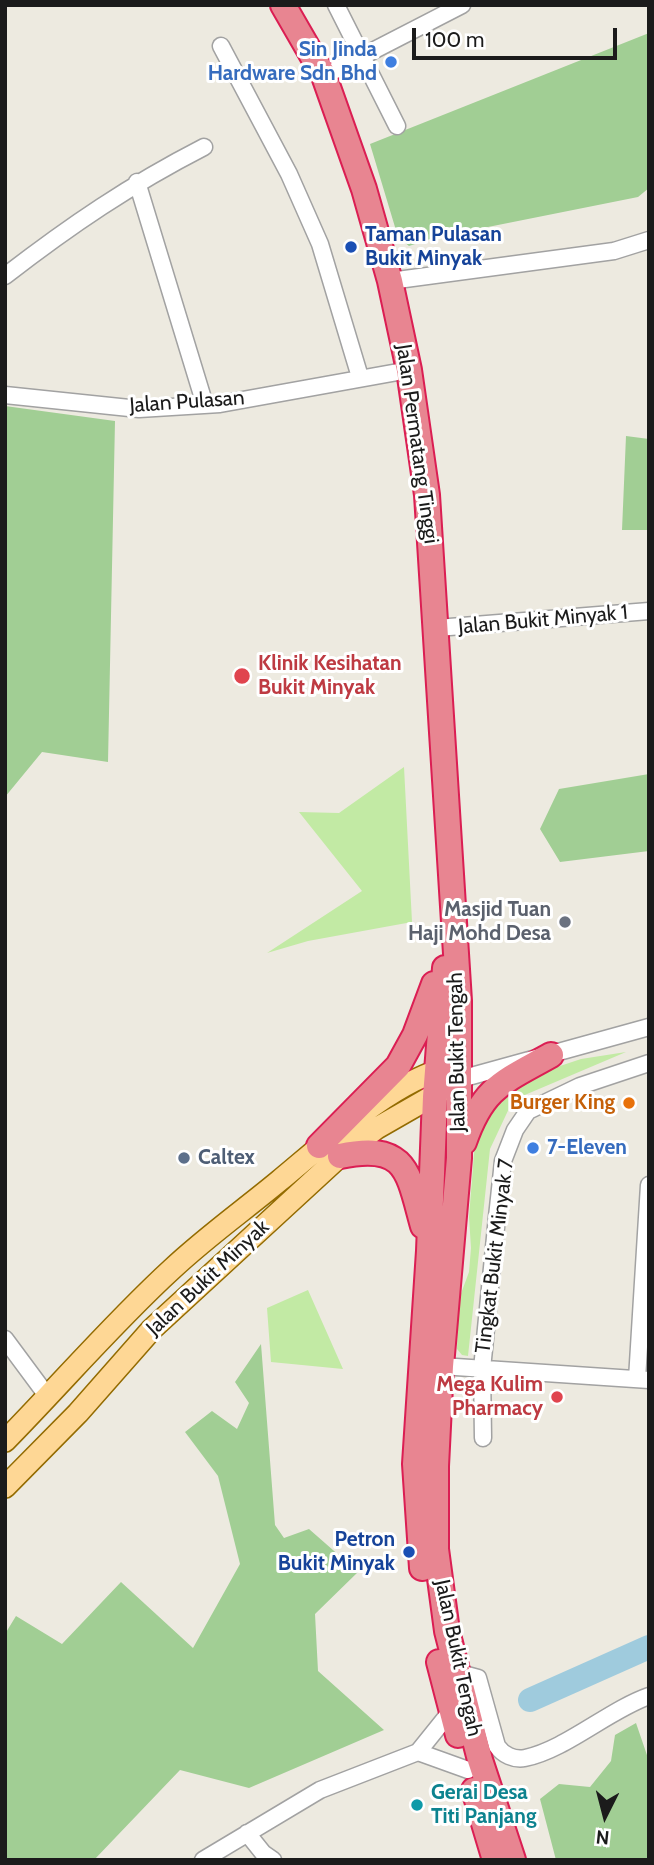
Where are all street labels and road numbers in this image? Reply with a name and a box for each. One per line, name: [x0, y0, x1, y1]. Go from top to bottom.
street label: Jalan Permatang Tinggi: [391, 343, 443, 545]
street label: Jalan Pulasan: [129, 385, 245, 419]
street label: Jalan Bukit Minyak 1: [457, 600, 629, 640]
street label: Jalan Bukit Tengah: [443, 972, 471, 1132]
street label: Tingkat Bukit Minyak 7: [471, 1157, 519, 1355]
street label: Jalan Bukit Minyak: [141, 1215, 275, 1341]
street label: Jalan Bukit Tengah: [429, 1577, 487, 1739]

